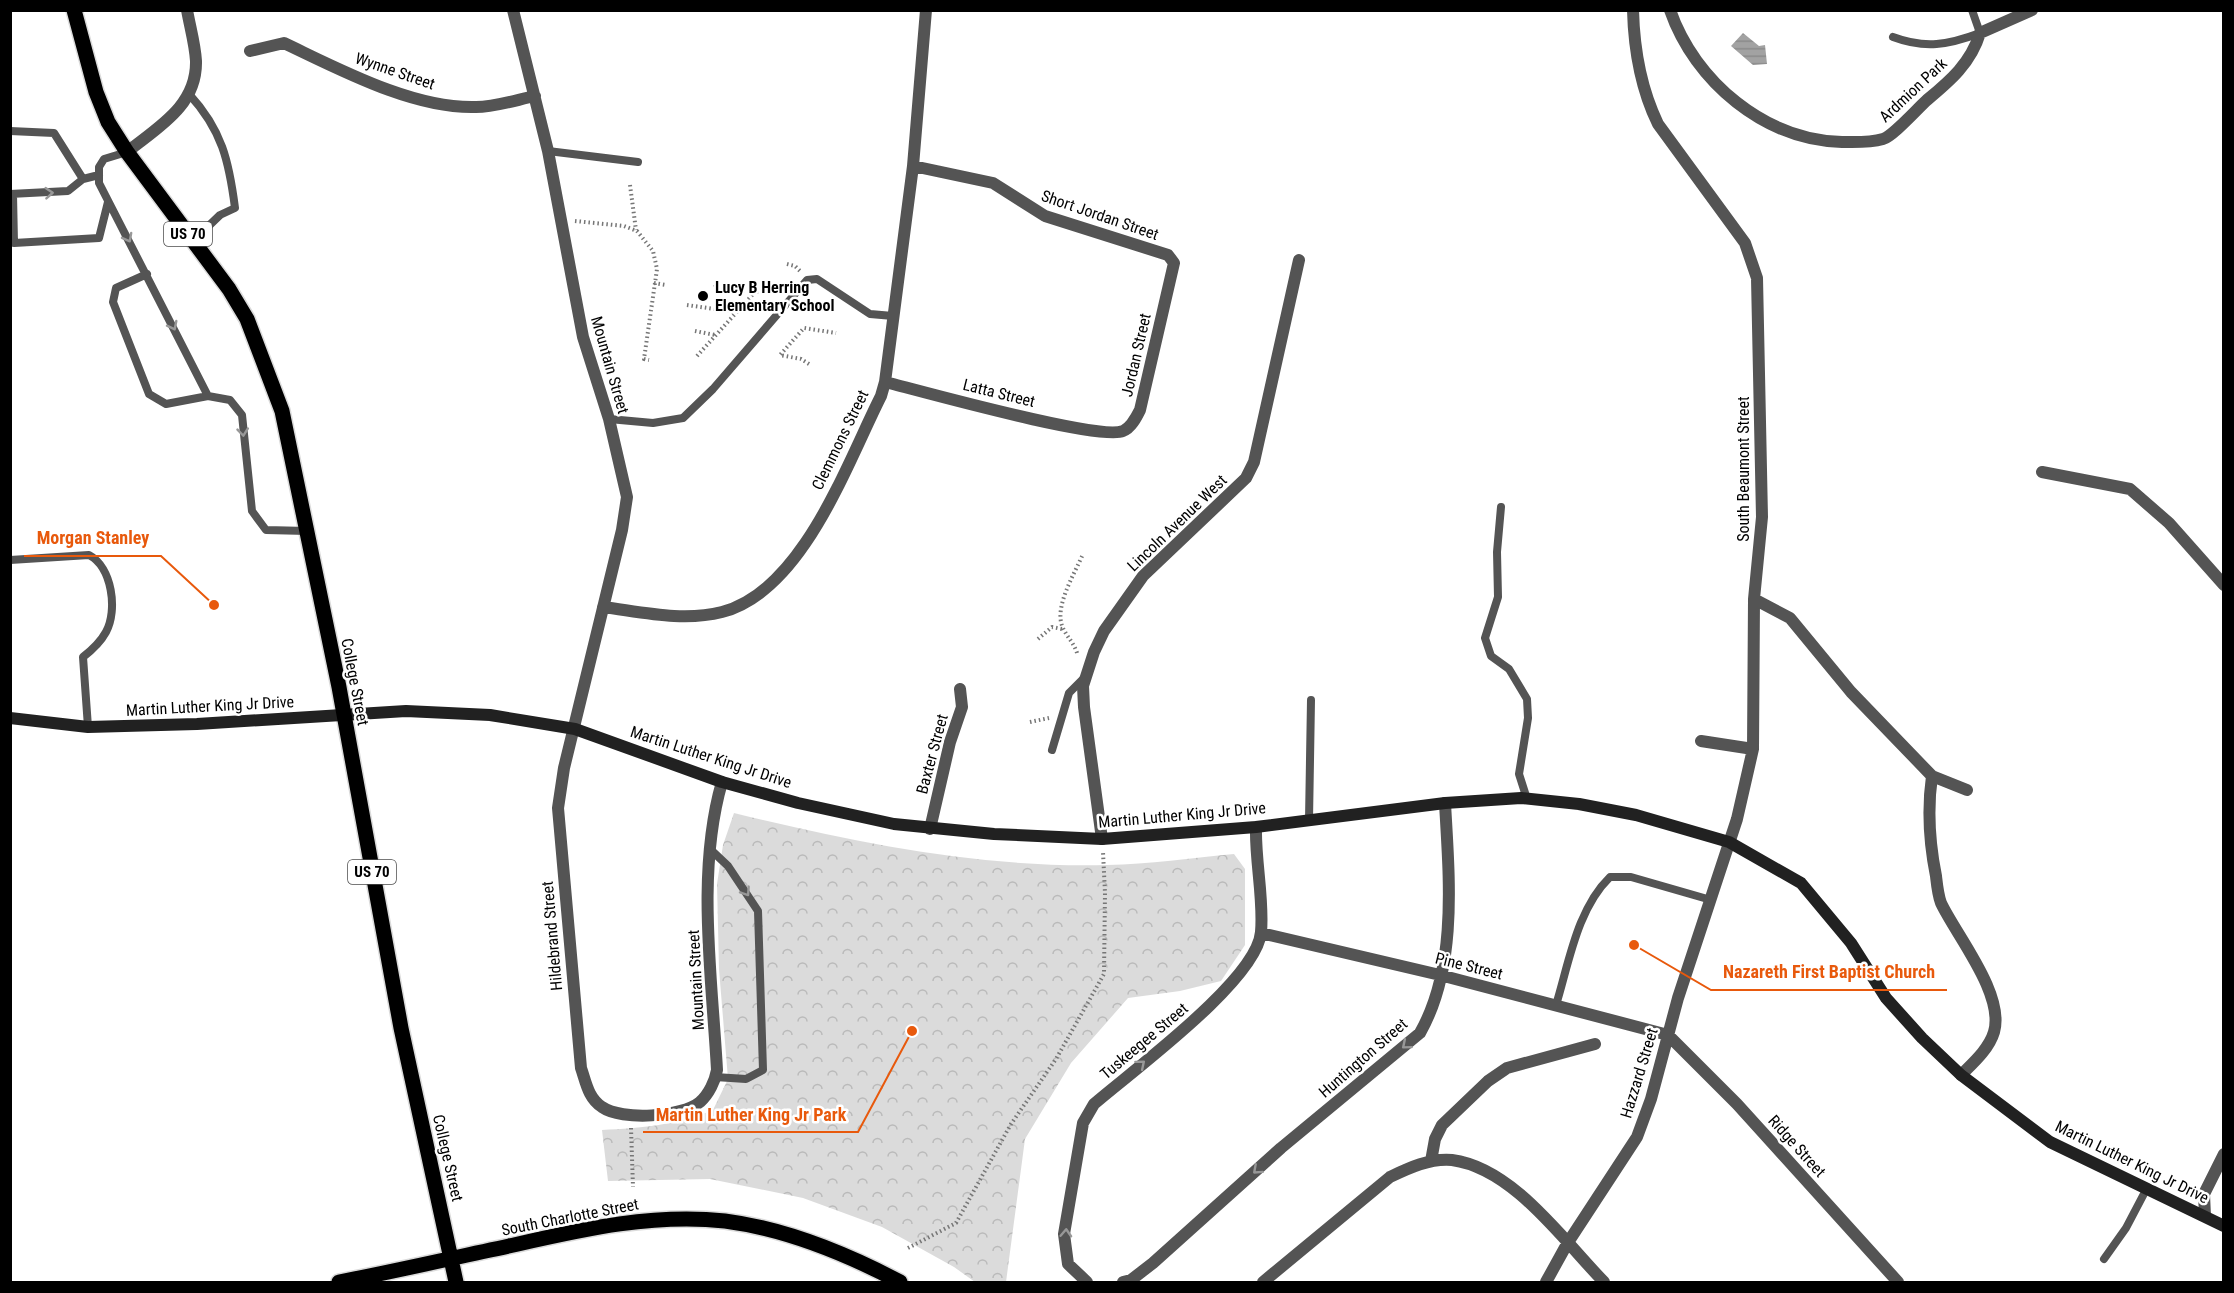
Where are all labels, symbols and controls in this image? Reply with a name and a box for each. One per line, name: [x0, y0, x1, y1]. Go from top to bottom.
street label: Wynne Street: [353, 49, 438, 94]
street label: Ardmion Park: [1875, 53, 1951, 126]
street label: Short Jordan Street: [1039, 186, 1161, 244]
one-way arrow: [45, 187, 54, 200]
road number: US 70: [164, 222, 212, 246]
one-way arrow: [121, 232, 132, 242]
place label: Lucy B Herring Elementary School: [715, 278, 834, 315]
marker: Lucy B Herring Elementary School: [696, 289, 710, 303]
street label: Jordan Street: [1117, 311, 1155, 399]
street label: Mountain Street: [587, 314, 633, 416]
one-way arrow: [166, 320, 178, 331]
street label: Latta Street: [961, 375, 1037, 411]
street label: Clemmons Street: [808, 387, 872, 493]
street label: South Beaumont Street: [1734, 396, 1753, 542]
one-way arrow: [237, 427, 249, 437]
street label: Lincoln Avenue West: [1123, 471, 1231, 575]
callout: Morgan Stanley: [24, 520, 161, 556]
text: Morgan Stanley: [37, 527, 149, 548]
street label: College Street: [337, 637, 373, 728]
street label: Martin Luther King Jr Drive: [125, 692, 295, 720]
street label: Baxter Street: [912, 712, 952, 796]
street label: Martin Luther King Jr Drive: [628, 722, 794, 792]
street label: Martin Luther King Jr Drive: [1097, 798, 1267, 832]
road number: US 70: [348, 860, 396, 884]
street label: Hildebrand Street: [538, 880, 566, 991]
one-way arrow: [739, 886, 750, 897]
street label: Mountain Street: [684, 929, 708, 1031]
street label: Pine Street: [1433, 948, 1505, 984]
callout: Nazareth First Baptist Church: [1711, 954, 1947, 990]
text: Nazareth First Baptist Church: [1723, 961, 1935, 982]
street label: Tuskeegee Street: [1096, 999, 1192, 1083]
street label: Huntington Street: [1315, 1014, 1411, 1102]
street label: Hazzard Street: [1616, 1025, 1662, 1120]
one-way arrow: [1402, 1037, 1413, 1048]
one-way arrow: [1134, 1060, 1145, 1071]
callout: Martin Luther King Jr Park: [643, 1096, 858, 1132]
text: Martin Luther King Jr Park: [656, 1104, 847, 1125]
street label: Ridge Street: [1764, 1111, 1830, 1181]
street label: College Street: [429, 1113, 467, 1204]
street label: Martin Luther King Jr Drive: [2052, 1117, 2212, 1207]
one-way arrow: [1253, 1163, 1264, 1174]
street label: South Charlotte Street: [500, 1194, 640, 1240]
one-way arrow: [1059, 1228, 1072, 1237]

